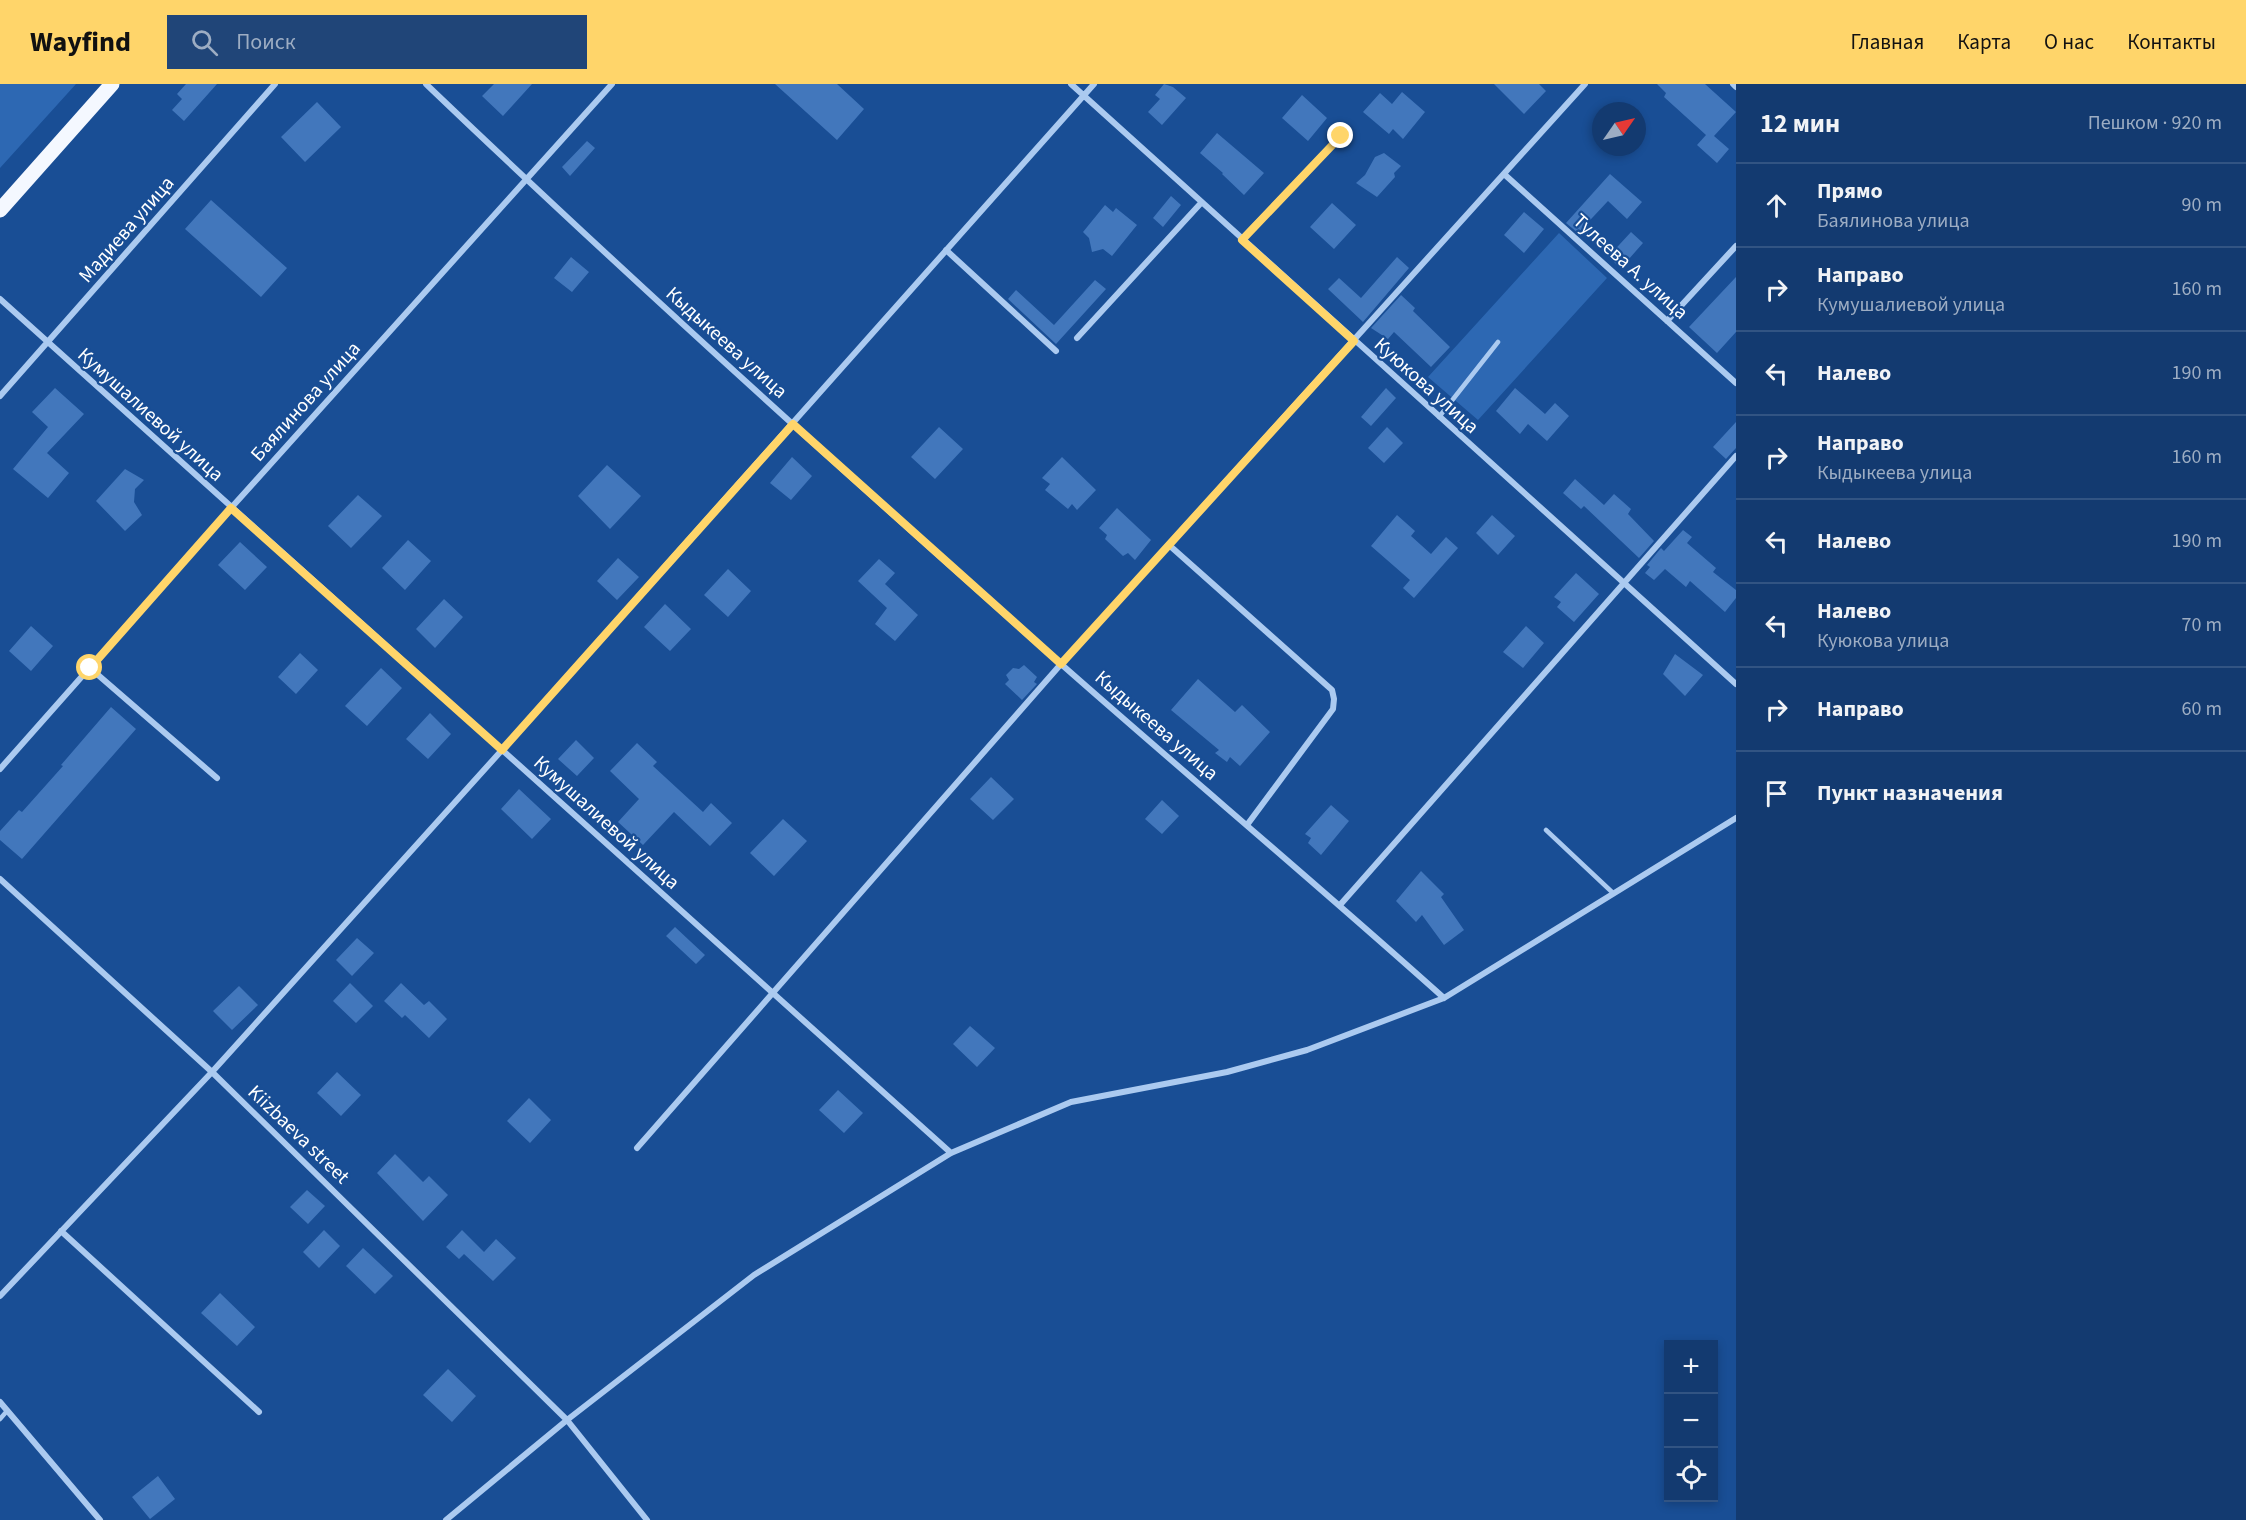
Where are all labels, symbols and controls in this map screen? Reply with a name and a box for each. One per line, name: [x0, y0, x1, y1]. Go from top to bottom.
search box: [167, 15, 587, 69]
text: Wayfind: [30, 22, 131, 62]
icon: search: [188, 26, 221, 59]
text: Поиск: [236, 26, 296, 58]
text: Главная: [1851, 27, 1924, 57]
text: Карта: [1957, 27, 2011, 57]
text: О нас: [2044, 27, 2094, 57]
text: Контакты: [2127, 27, 2216, 57]
north arrow: [1592, 102, 1646, 156]
text: 12 мин: [1760, 105, 1840, 142]
text: Пешком · 920 m: [2088, 109, 2222, 137]
route end: [1327, 122, 1353, 148]
street label: Мадиева улица: [73, 170, 181, 289]
text: Прямо: [1817, 175, 1883, 207]
icon: ahead: [1760, 189, 1793, 222]
text: 90 m: [2182, 191, 2222, 219]
street label: Тулеева А. улица: [1567, 207, 1694, 326]
text: Баялинова улица: [1817, 207, 1970, 235]
text: Направо: [1817, 259, 1904, 291]
icon: right: [1760, 273, 1793, 306]
text: 160 m: [2172, 275, 2222, 303]
street label: Кыдыкеева улица: [659, 280, 793, 405]
text: Кумушалиевой улица: [1817, 291, 2005, 319]
street label: Куюкова улица: [1368, 331, 1485, 440]
street label: Баялинова улица: [244, 336, 367, 468]
street label: Кумушалиевой улица: [71, 341, 230, 488]
icon: left: [1760, 357, 1793, 390]
text: Налево: [1817, 357, 1891, 389]
text: 190 m: [2172, 359, 2222, 387]
text: Направо: [1817, 427, 1904, 459]
icon: right: [1760, 441, 1793, 474]
text: 160 m: [2172, 443, 2222, 471]
text: Кыдыкеева улица: [1817, 459, 1972, 487]
icon: left: [1760, 525, 1793, 558]
text: Налево: [1817, 525, 1891, 557]
text: 190 m: [2172, 527, 2222, 555]
text: Налево: [1817, 595, 1891, 627]
icon: left: [1760, 609, 1793, 642]
text: 70 m: [2182, 611, 2222, 639]
text: Куюкова улица: [1817, 627, 1949, 655]
route start: [76, 654, 102, 680]
street label: Кыдыкеева улица: [1089, 664, 1224, 787]
icon: right: [1760, 693, 1793, 726]
text: Направо: [1817, 693, 1904, 725]
text: 60 m: [2182, 695, 2222, 723]
street label: Кумушалиевой улица: [527, 749, 686, 896]
icon: arrive: [1760, 777, 1793, 810]
text: Пункт назначения: [1817, 777, 2003, 809]
street label: Kiizbaeva street: [241, 1079, 356, 1191]
map controls: [1664, 1340, 1718, 1502]
button: +: [1664, 1340, 1718, 1394]
button: −: [1664, 1394, 1718, 1448]
button: locate: [1664, 1448, 1718, 1502]

